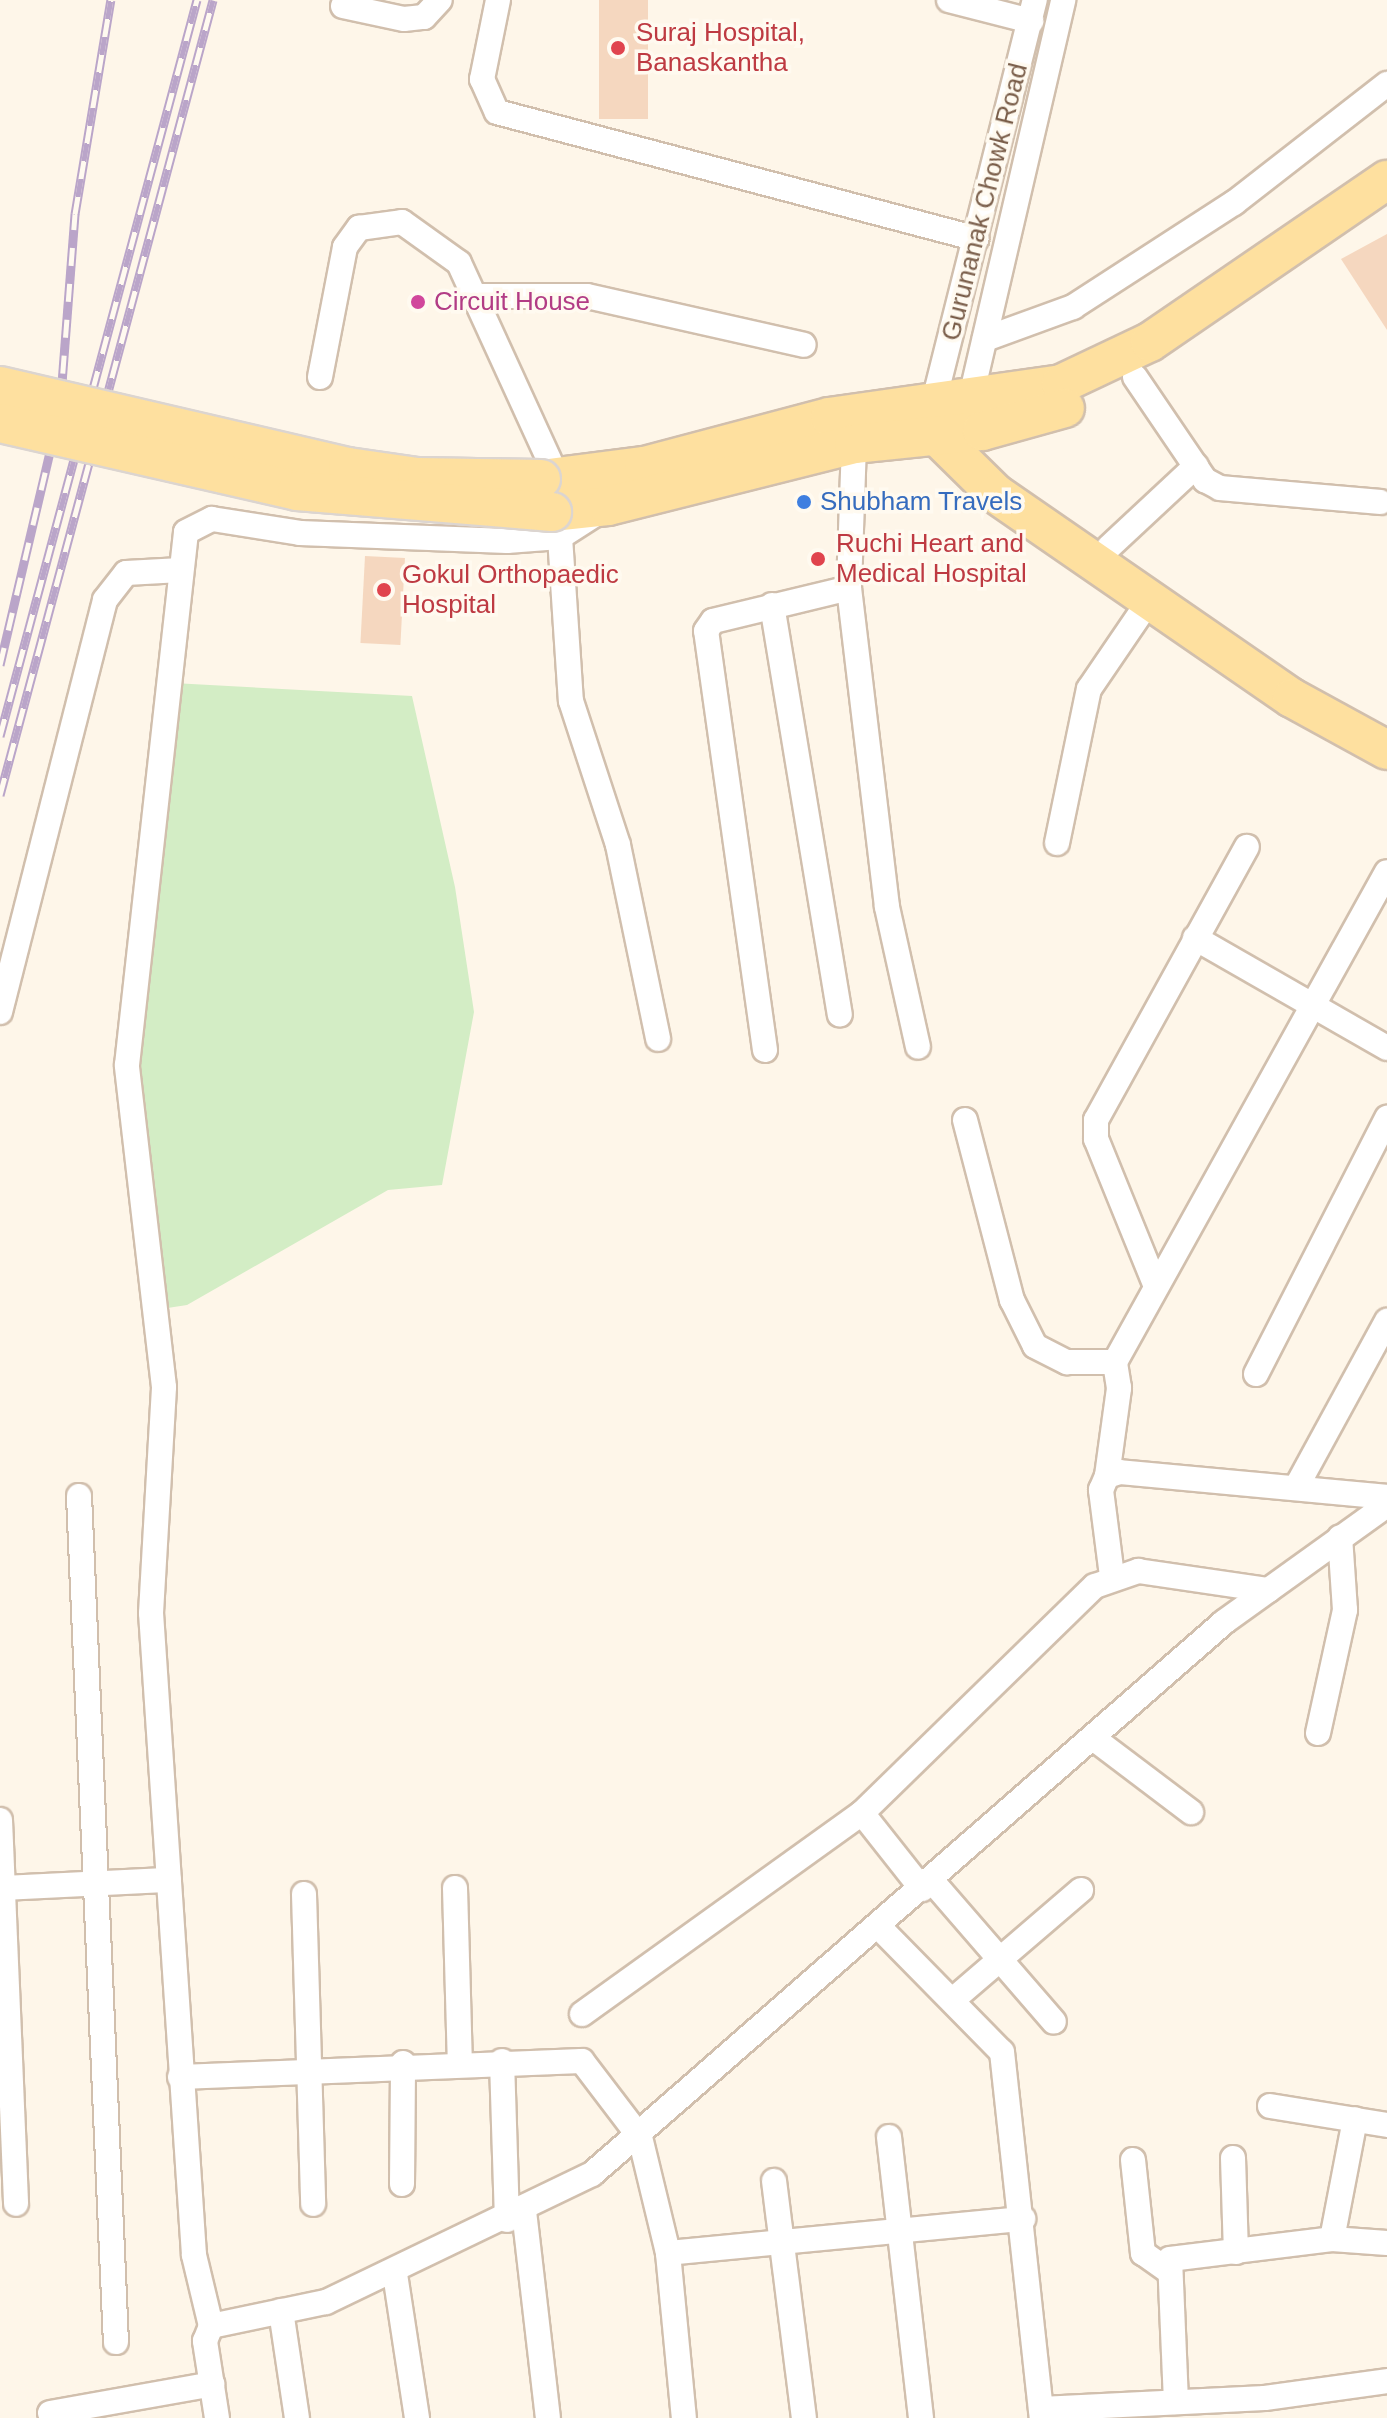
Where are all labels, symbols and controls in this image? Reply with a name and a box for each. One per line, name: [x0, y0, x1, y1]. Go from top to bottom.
place label: Suraj Hospital, Banaskantha: [636, 17, 805, 78]
marker: Suraj Hospital, Banaskantha: [607, 37, 629, 59]
street label: Gurunanak Chowk Road: [935, 60, 1035, 344]
place label: Circuit House: [434, 286, 590, 318]
marker: Circuit House: [409, 293, 427, 311]
place label: Shubham Travels: [820, 486, 1023, 518]
marker: Shubham Travels: [795, 493, 813, 511]
place label: Ruchi Heart and Medical Hospital: [836, 528, 1027, 590]
marker: Ruchi Heart and Medical Hospital: [807, 548, 829, 570]
place label: Gokul Orthopaedic Hospital: [402, 559, 619, 620]
marker: Gokul Orthopaedic Hospital: [373, 579, 395, 601]

